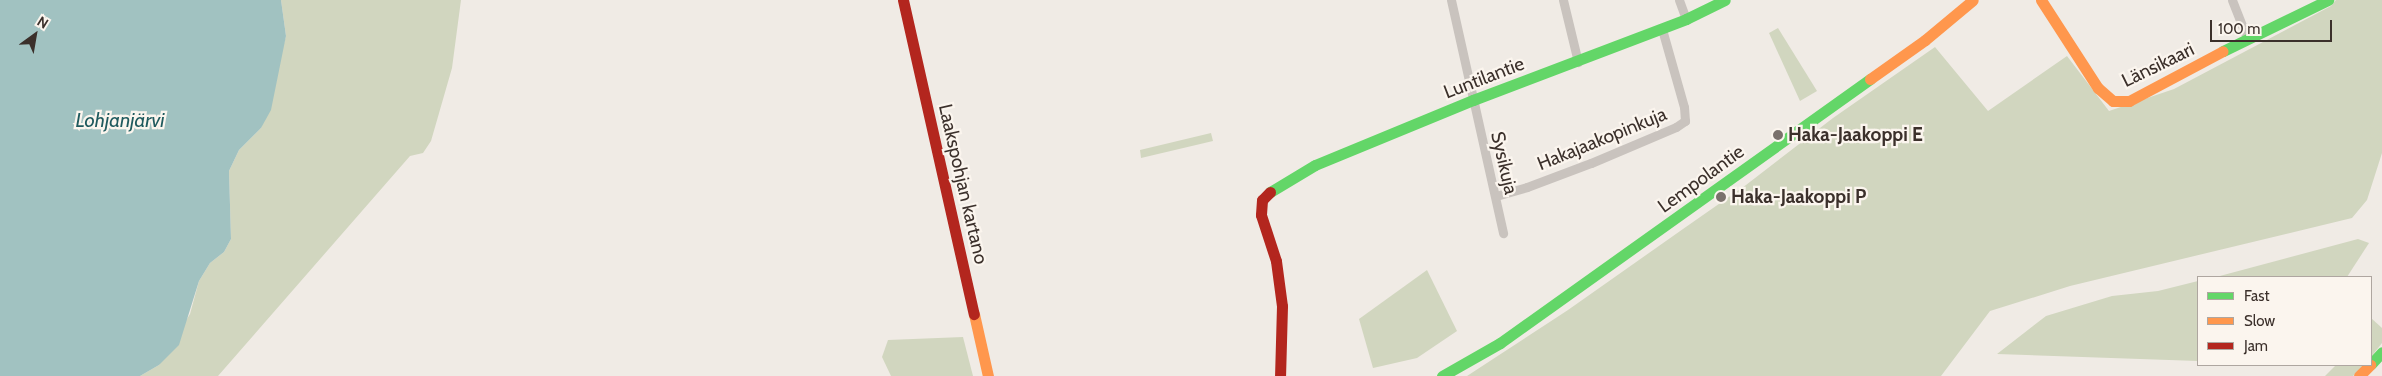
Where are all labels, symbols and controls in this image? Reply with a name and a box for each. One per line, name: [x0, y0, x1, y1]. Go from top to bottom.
north arrow: [10, 10, 60, 60]
scale bar: [2212, 10, 2334, 42]
text: N: [34, 12, 52, 33]
text: 100 m: [2218, 20, 2260, 38]
street label: Länsikaari: [2118, 38, 2198, 92]
street label: Luntilantie: [1440, 52, 1528, 104]
street label: Laakspohjan kartano: [933, 102, 993, 266]
street label: Hakajaakopinkuja: [1534, 103, 1670, 175]
water label: Lohjanjärvi: [75, 108, 165, 132]
place label: Haka-Jaakoppi E: [1788, 124, 1923, 146]
street label: Sysikuja: [1486, 129, 1522, 197]
marker: Haka-Jaakoppi E: [1772, 129, 1784, 141]
street label: Lempolantie: [1653, 140, 1749, 218]
place label: Haka-Jaakoppi P: [1731, 186, 1866, 208]
marker: Haka-Jaakoppi P: [1715, 191, 1727, 203]
legend: [2197, 276, 2372, 366]
text: Fast: [2244, 287, 2269, 305]
text: Slow: [2244, 312, 2275, 330]
text: Jam: [2244, 337, 2268, 355]

